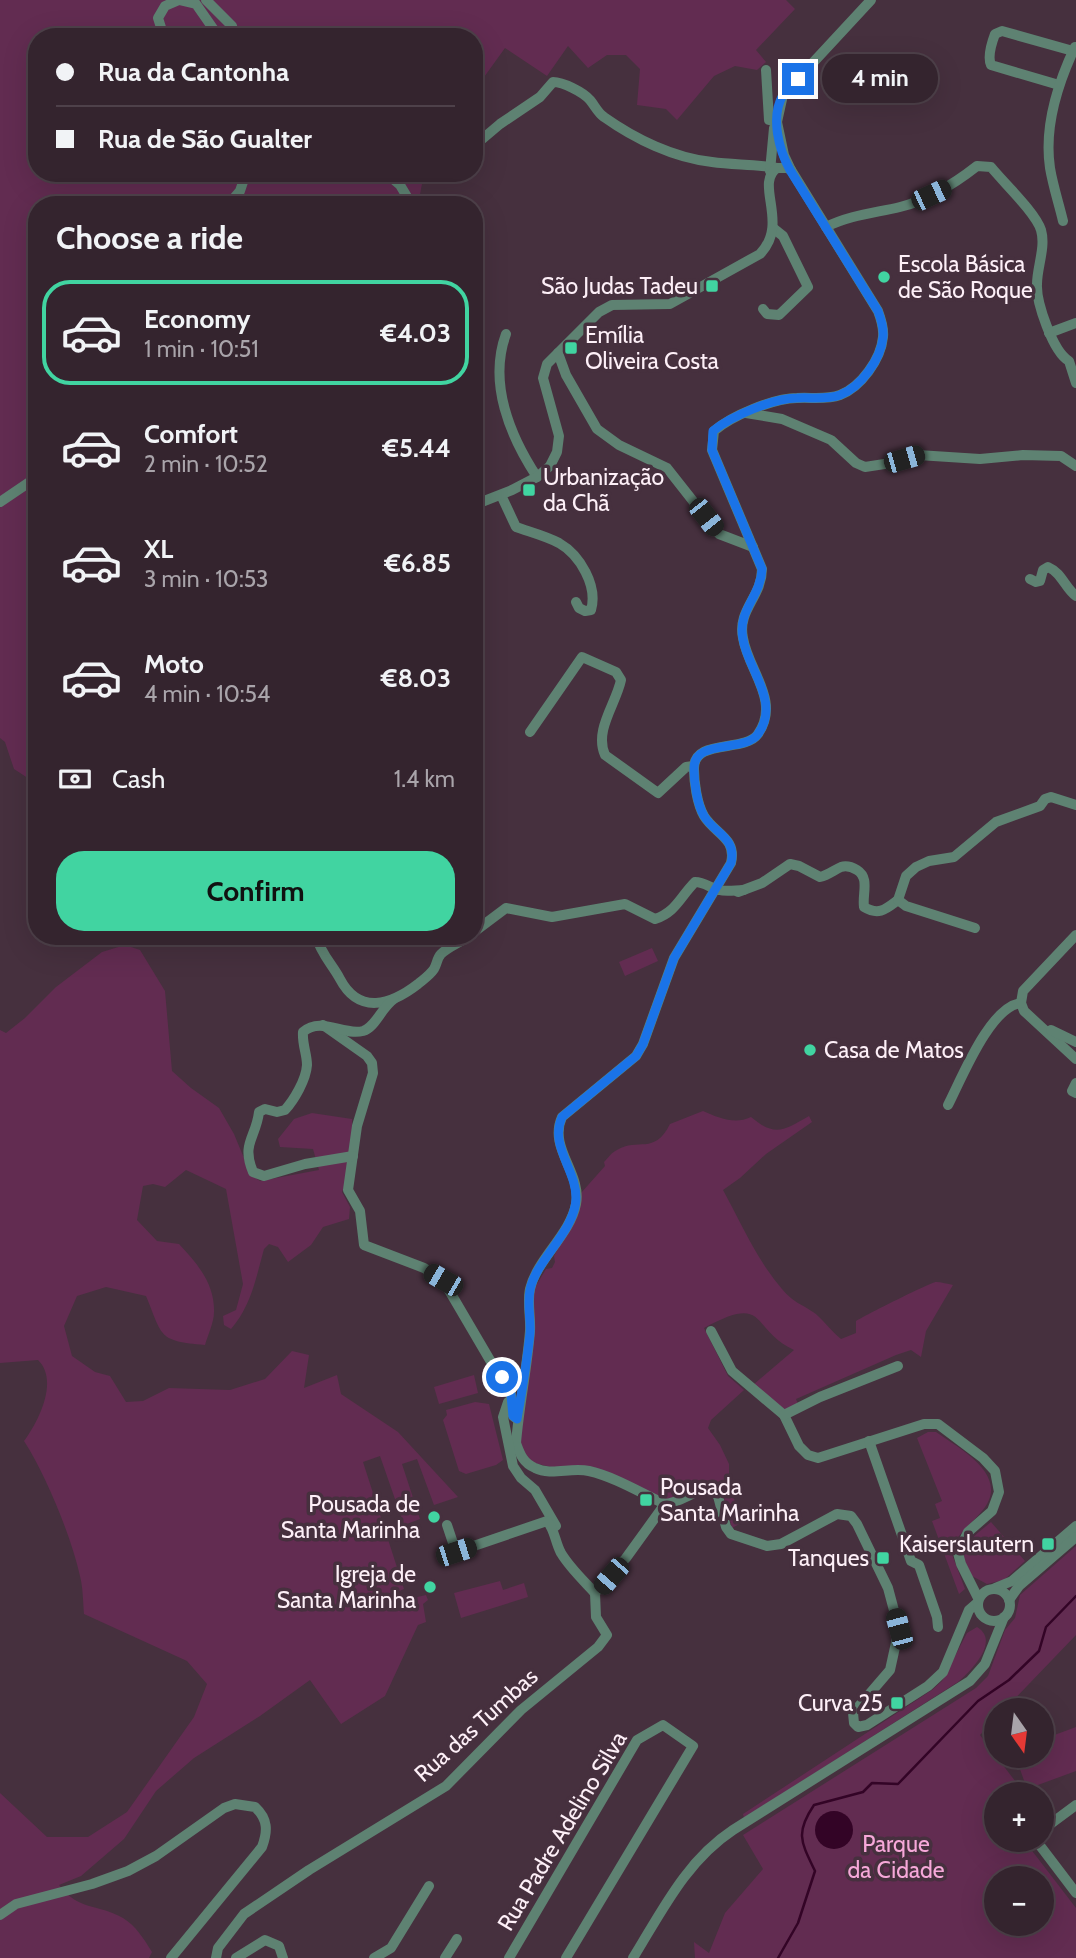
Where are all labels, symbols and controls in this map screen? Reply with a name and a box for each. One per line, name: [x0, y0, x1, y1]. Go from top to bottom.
callout: 4 min: [822, 55, 938, 104]
text: Rua da Cantonha: [98, 56, 289, 88]
route end: [782, 63, 814, 95]
text: 4 min: [851, 64, 909, 92]
text: Rua de São Gualter: [98, 123, 312, 155]
car: [908, 177, 955, 213]
text: Choose a ride: [56, 218, 243, 257]
place label: Escola Básica de São Roque: [898, 250, 1033, 304]
marker: Escola Básica de São Roque: [876, 269, 892, 285]
place label: São Judas Tadeu: [541, 272, 698, 300]
marker: São Judas Tadeu: [704, 278, 720, 294]
icon: car: [60, 301, 123, 364]
text: Economy: [144, 303, 250, 335]
text: €4.03: [380, 317, 451, 349]
place label: Emília Oliveira Costa: [585, 321, 719, 375]
text: 1 min · 10:51: [144, 335, 259, 363]
marker: Emília Oliveira Costa: [563, 340, 579, 356]
icon: car: [60, 416, 123, 479]
text: Comfort: [144, 418, 238, 450]
text: €5.44: [382, 432, 451, 464]
car: [881, 443, 928, 475]
text: 2 min · 10:52: [144, 450, 268, 478]
place label: Urbanização da Chã: [543, 463, 664, 517]
marker: Urbanização da Chã: [521, 482, 537, 498]
car: [685, 494, 728, 540]
icon: car: [60, 531, 123, 594]
text: XL: [144, 533, 173, 565]
text: €6.85: [384, 547, 451, 579]
text: 3 min · 10:53: [144, 565, 269, 593]
icon: car: [60, 646, 123, 709]
text: Moto: [144, 648, 204, 680]
text: €8.03: [381, 662, 451, 694]
text: 4 min · 10:54: [144, 680, 270, 708]
icon: cash: [56, 760, 94, 798]
text: Cash: [112, 763, 165, 795]
text: 1.4 km: [394, 765, 455, 793]
button: Confirm: [56, 851, 455, 931]
place label: Casa de Matos: [824, 1036, 964, 1064]
marker: Casa de Matos: [802, 1042, 818, 1058]
car: [420, 1260, 467, 1300]
route start: [486, 1361, 518, 1393]
place label: Pousada Santa Marinha: [660, 1473, 799, 1527]
place label: Pousada de Santa Marinha: [281, 1490, 420, 1544]
marker: Pousada Santa Marinha: [638, 1492, 654, 1508]
marker: Pousada de Santa Marinha: [426, 1509, 442, 1525]
place label: Kaiserslautern: [899, 1530, 1034, 1558]
car: [433, 1536, 480, 1568]
marker: Kaiserslautern: [1040, 1536, 1056, 1552]
place label: Tanques: [788, 1544, 869, 1572]
marker: Tanques: [875, 1550, 891, 1566]
car: [590, 1553, 633, 1599]
place label: Igreja de Santa Marinha: [277, 1560, 416, 1614]
marker: Igreja de Santa Marinha: [422, 1579, 438, 1595]
car: [884, 1606, 915, 1652]
street label: Rua das Tumbas: [409, 1662, 543, 1788]
place label: Curva 25: [798, 1689, 883, 1717]
marker: Curva 25: [889, 1695, 905, 1711]
north arrow: [984, 1698, 1054, 1768]
map controls: [984, 1698, 1054, 1936]
street label: Rua Padre Adelino Silva: [491, 1726, 633, 1936]
button: +: [984, 1782, 1054, 1852]
park label: Parque da Cidade: [847, 1830, 945, 1884]
button: −: [984, 1866, 1054, 1936]

